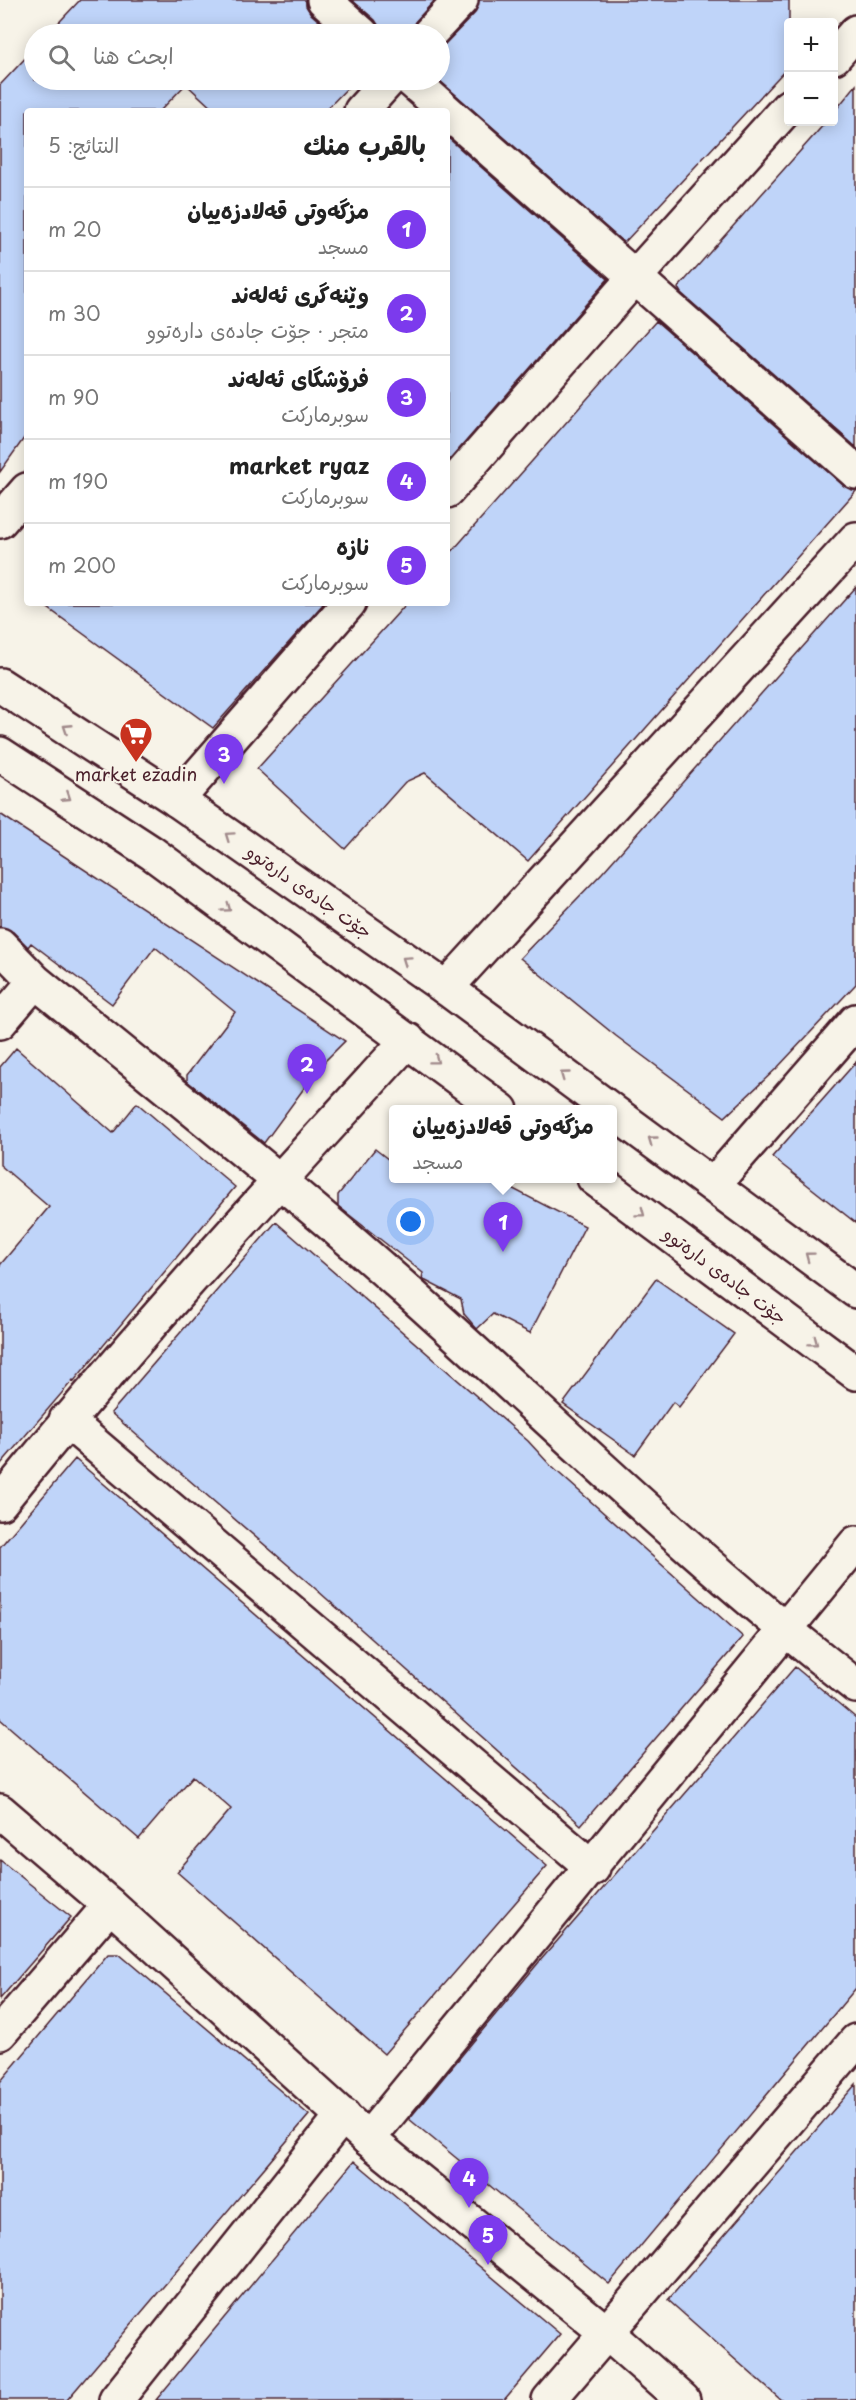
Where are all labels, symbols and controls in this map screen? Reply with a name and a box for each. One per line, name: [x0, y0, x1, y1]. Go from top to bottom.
map controls: [784, 18, 838, 126]
button: +: [784, 18, 838, 72]
search box: [24, 24, 450, 90]
text: ابحث هنا: [93, 38, 174, 71]
icon: search: [45, 41, 78, 74]
button: −: [784, 72, 838, 126]
text: بالقرب منك: [304, 125, 426, 164]
text: النتائج: 5: [48, 130, 119, 160]
text: مزگەوتی قەلادزەییان: [187, 193, 369, 226]
text: 20 m: [48, 214, 101, 244]
text: 1: [402, 214, 411, 244]
text: مسجد: [318, 231, 369, 261]
text: وێنەگری ئەلەند: [231, 277, 369, 310]
text: 30 m: [48, 298, 101, 328]
text: 2: [399, 298, 414, 328]
text: متجر · جۆت جادەی دارەتوو: [147, 315, 369, 345]
text: فرۆشگای ئەلەند: [228, 361, 369, 394]
text: 90 m: [48, 382, 99, 412]
text: 3: [400, 382, 413, 412]
text: سوبرماركت: [281, 399, 369, 429]
text: market ryaz: [229, 448, 369, 481]
text: 190 m: [48, 466, 108, 496]
text: 4: [400, 466, 413, 496]
text: سوبرماركت: [281, 481, 369, 511]
text: نازە: [336, 529, 369, 562]
text: 200 m: [48, 550, 116, 580]
text: 5: [400, 550, 413, 580]
text: سوبرماركت: [281, 567, 369, 597]
supermarket icon: market ezadin: [118, 716, 154, 763]
one-way arrow: [62, 724, 73, 735]
pin: 3: [204, 734, 244, 784]
place label: market ezadin: [75, 760, 197, 787]
one-way arrow: [60, 790, 71, 801]
one-way arrow: [224, 832, 235, 843]
street label: جۆت جادەی دارەتوو: [241, 837, 378, 944]
one-way arrow: [221, 900, 232, 911]
one-way arrow: [401, 956, 412, 967]
pin: 2: [288, 1044, 326, 1094]
one-way arrow: [429, 1053, 440, 1064]
one-way arrow: [559, 1071, 570, 1082]
popup: [389, 1105, 617, 1183]
text: مزگەوتی قەلادزەییان: [412, 1108, 594, 1141]
one-way arrow: [648, 1136, 659, 1147]
text: مسجد: [412, 1146, 464, 1176]
pin: 1: [484, 1202, 522, 1252]
one-way arrow: [634, 1206, 645, 1217]
your location: [396, 1207, 425, 1236]
street label: جۆت جادەی دارەتوو: [658, 1219, 793, 1330]
one-way arrow: [805, 1252, 816, 1263]
one-way arrow: [808, 1335, 819, 1346]
pin: 4: [450, 2158, 488, 2208]
pin: 5: [468, 2216, 508, 2265]

